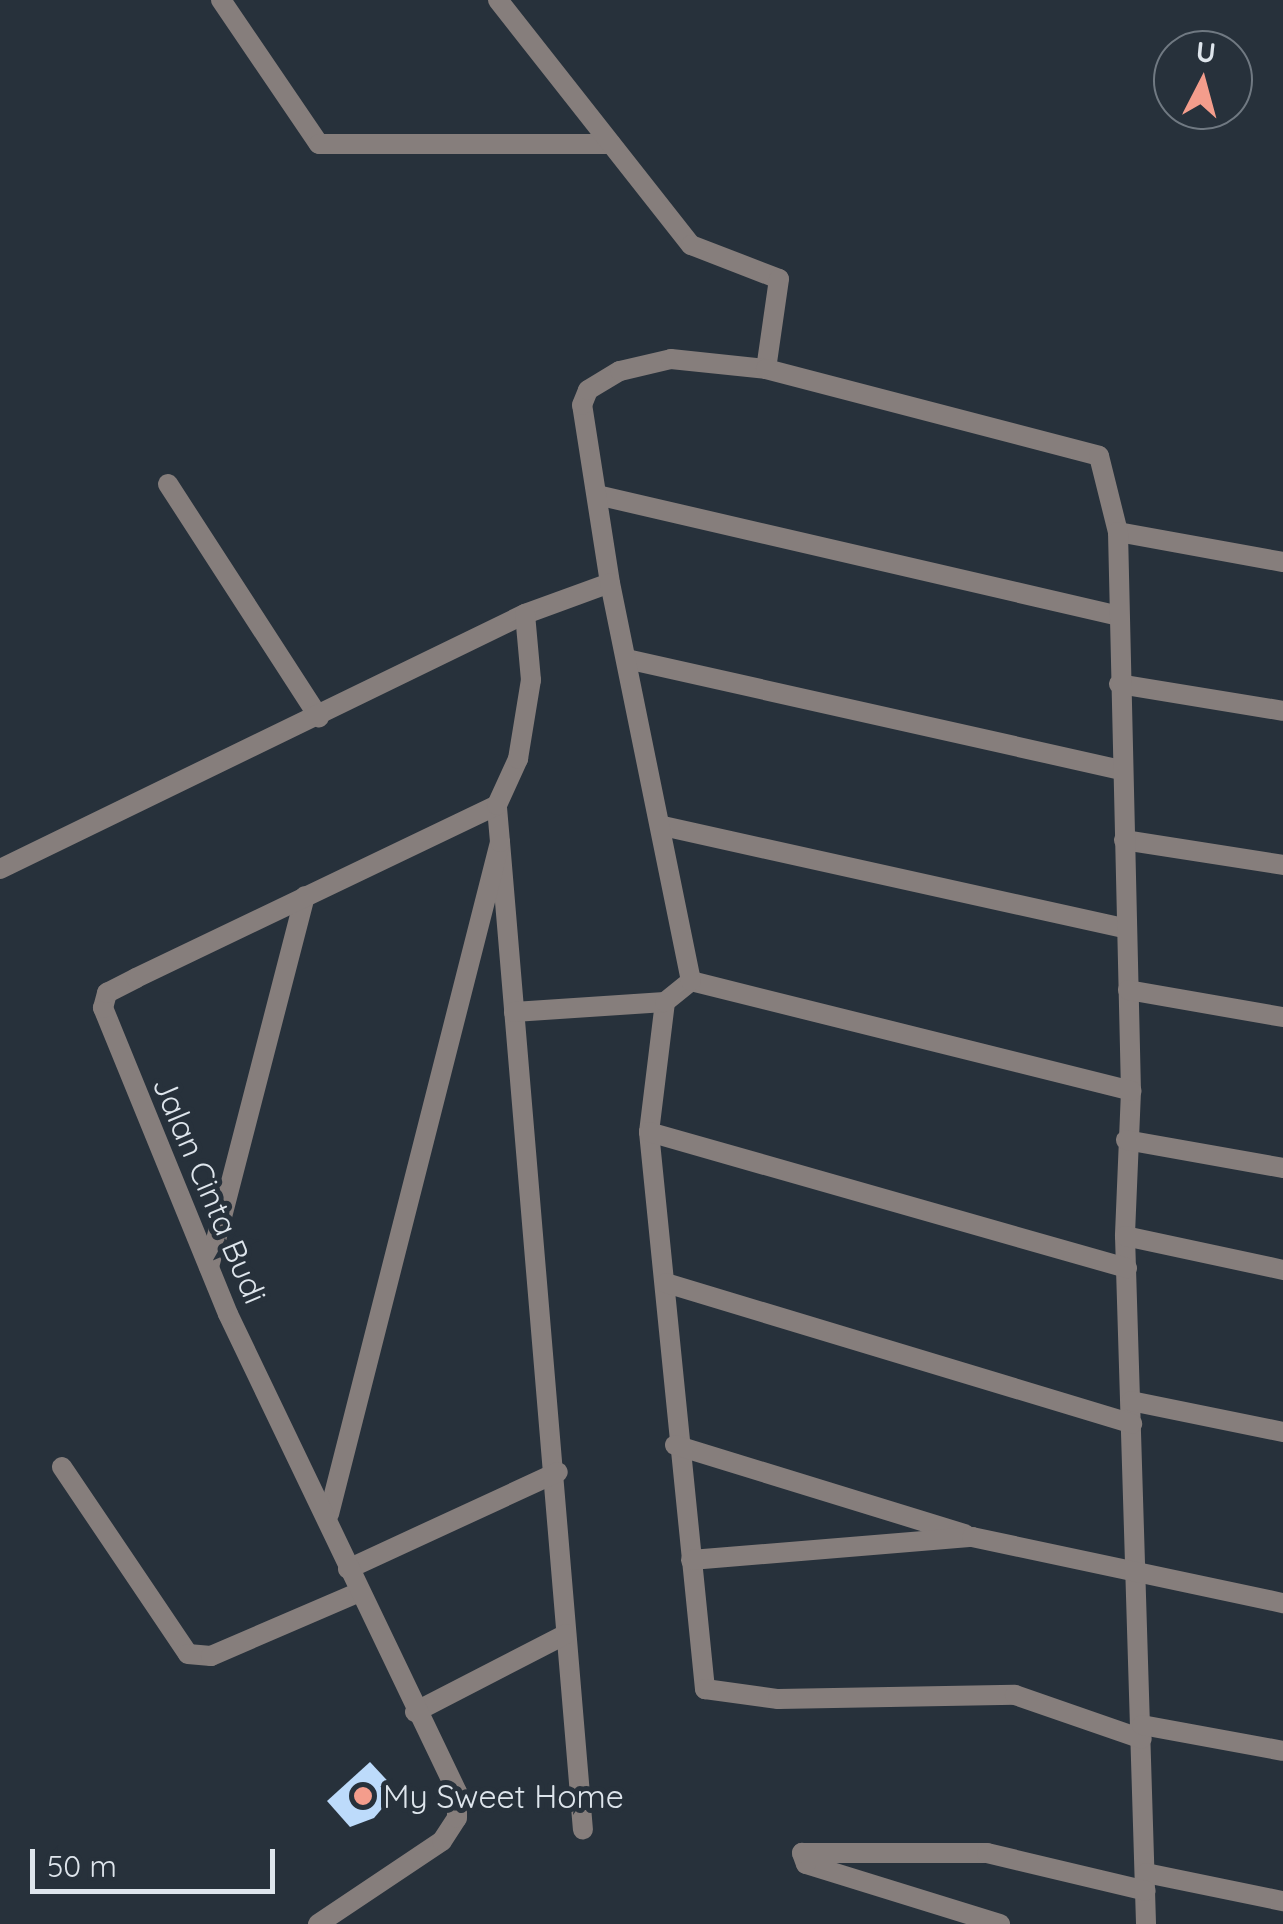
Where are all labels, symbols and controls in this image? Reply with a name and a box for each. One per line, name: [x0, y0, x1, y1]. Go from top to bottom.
north arrow: [1153, 30, 1253, 130]
text: U: [1194, 33, 1218, 70]
street label: Jalan Cinta Budi: [145, 1071, 275, 1309]
place label: My Sweet Home: [383, 1777, 624, 1815]
marker: My Sweet Home: [352, 1785, 374, 1807]
scale bar: [35, 1829, 280, 1891]
text: 50 m: [47, 1847, 117, 1885]

